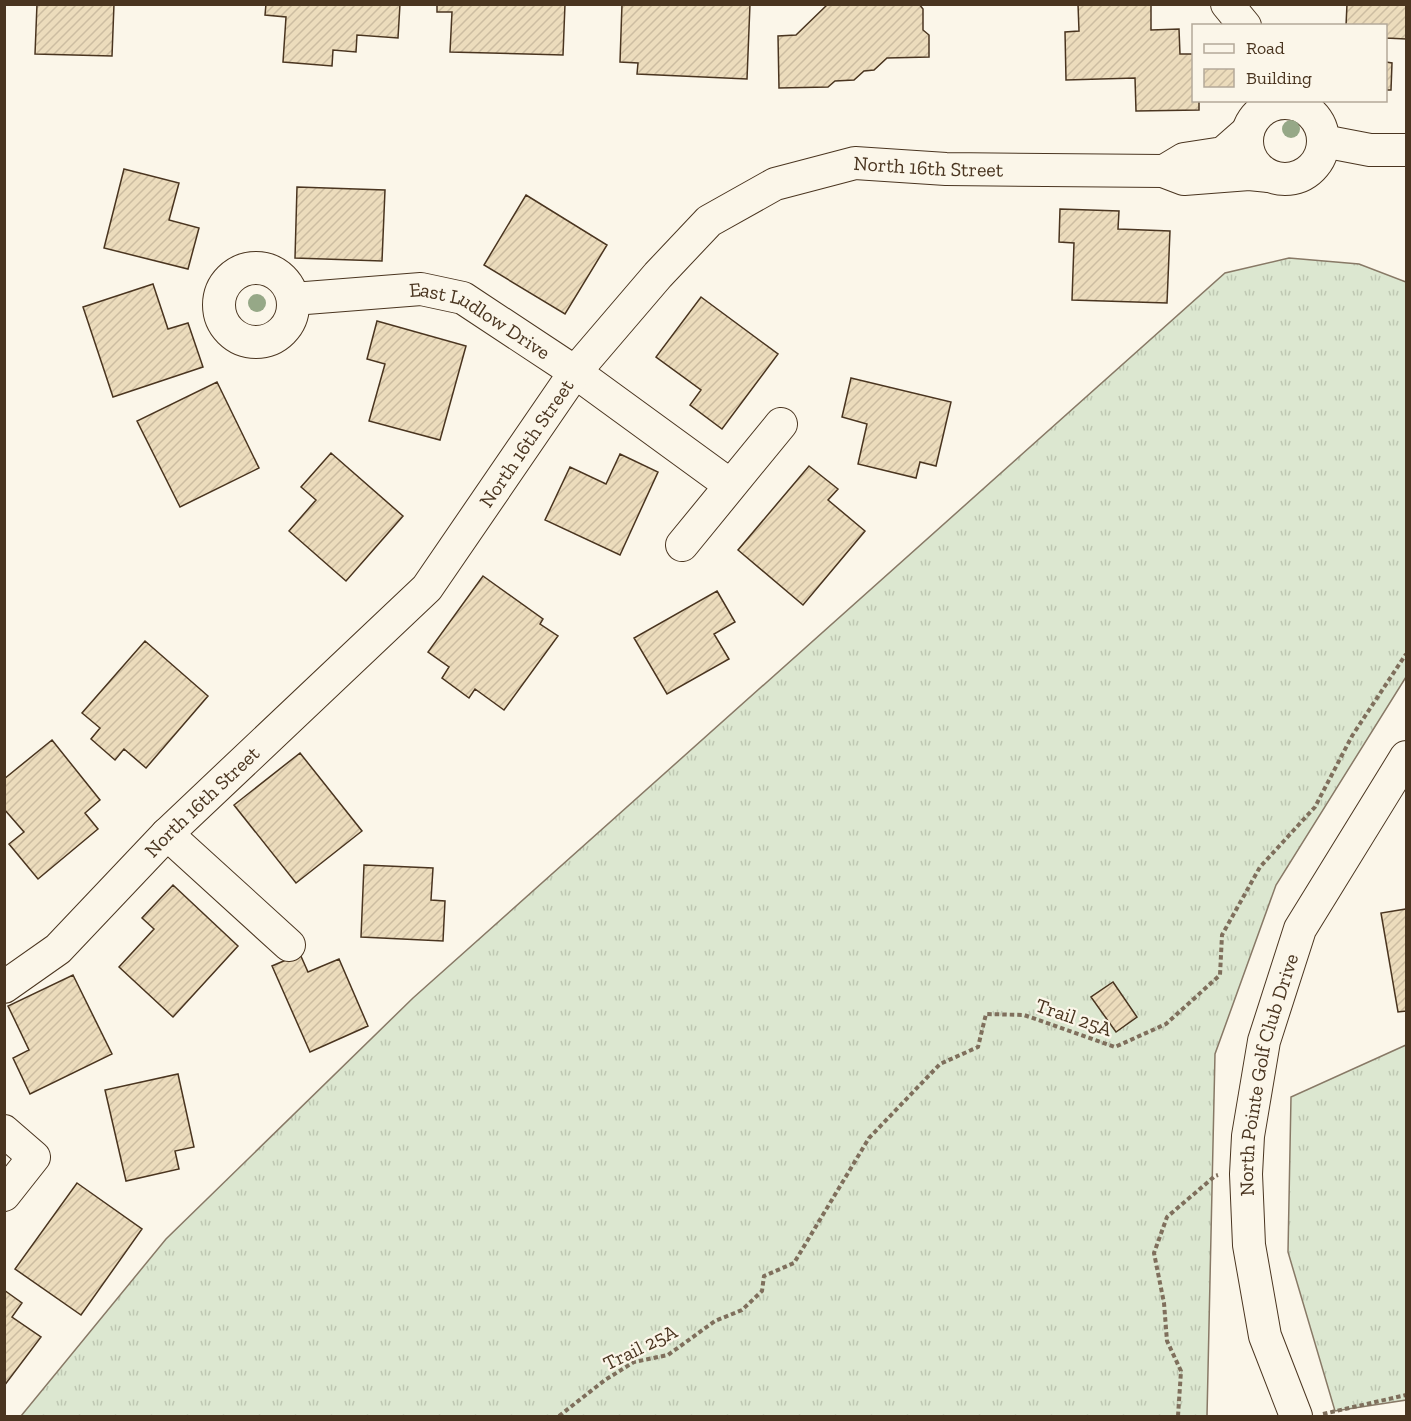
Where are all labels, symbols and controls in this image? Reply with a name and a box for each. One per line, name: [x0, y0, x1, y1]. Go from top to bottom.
legend: [1192, 24, 1387, 102]
text: Road: [1246, 37, 1285, 59]
text: Building: [1246, 67, 1312, 89]
street label: North 16th Street: [853, 151, 1004, 182]
street label: East Ludlow Drive: [408, 277, 555, 364]
street label: North 16th Street: [474, 374, 579, 512]
street label: North 16th Street: [139, 741, 265, 862]
street label: North Pointe Golf Club Drive: [1234, 950, 1303, 1197]
street label: Trail 25A: [1033, 993, 1116, 1042]
street label: Trail 25A: [599, 1318, 682, 1375]

